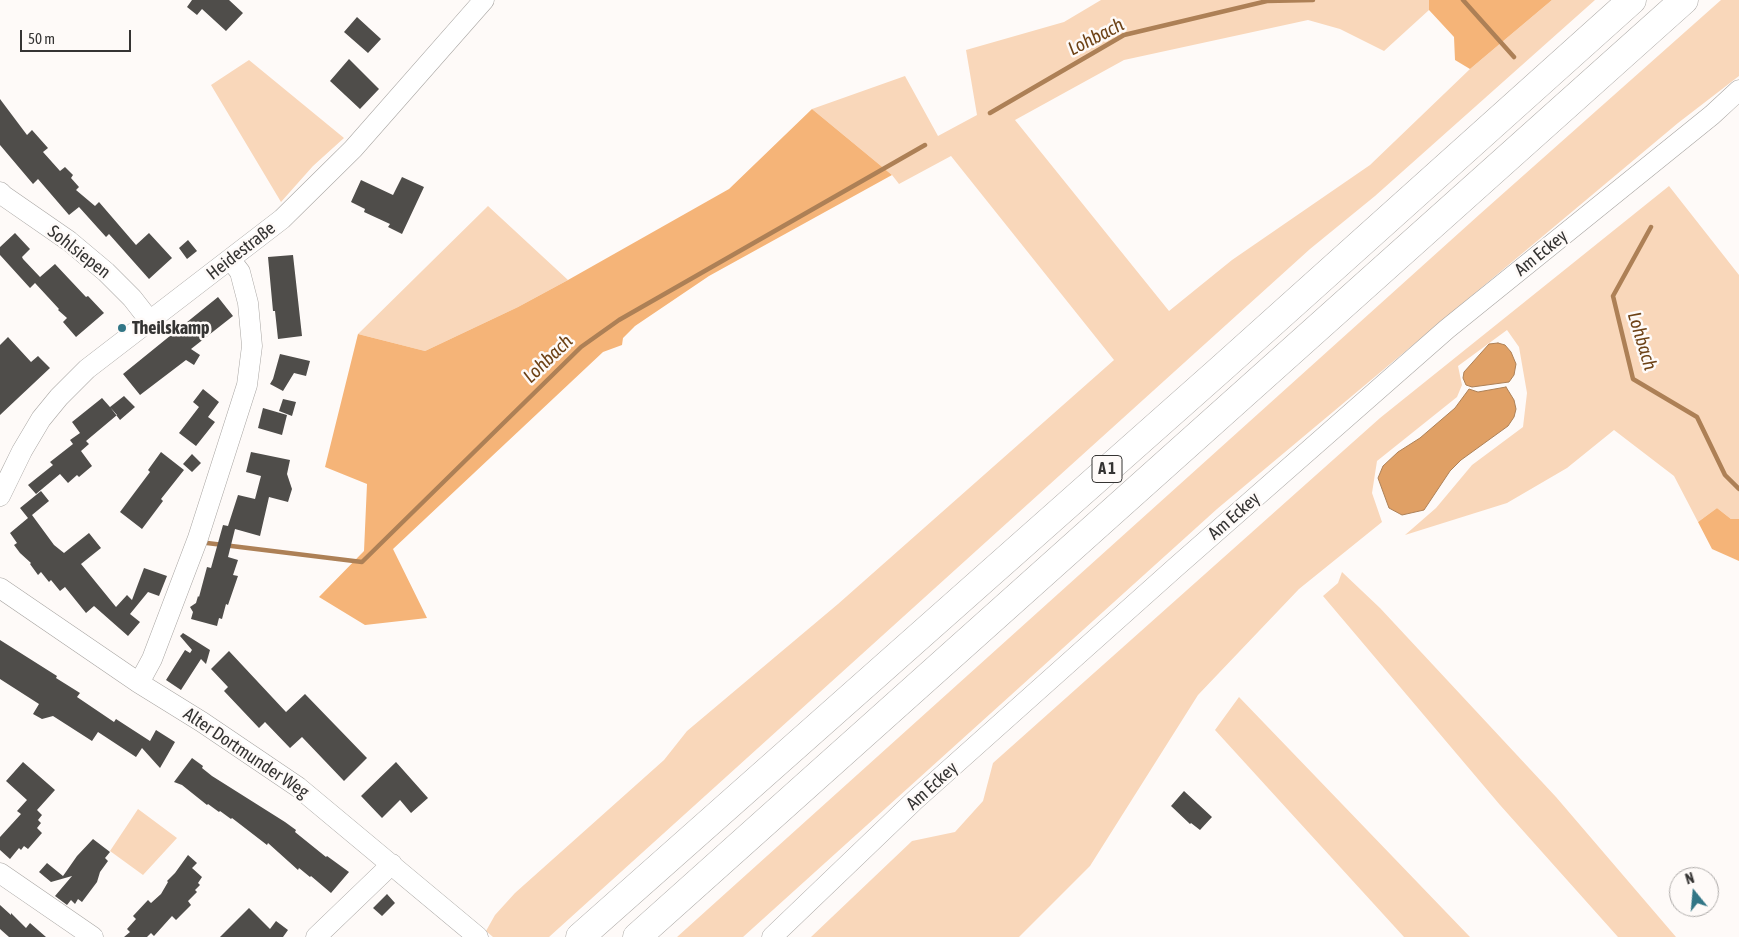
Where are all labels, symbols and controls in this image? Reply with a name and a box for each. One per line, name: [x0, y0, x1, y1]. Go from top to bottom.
water label: Lohbach: [1064, 13, 1128, 61]
scale bar: [22, 20, 134, 52]
text: 50 m: [28, 30, 55, 47]
street label: Heidestraße: [202, 218, 280, 284]
street label: Sohlsiepen: [43, 221, 115, 283]
street label: Am Eckey: [1510, 225, 1572, 281]
water label: Lohbach: [1622, 309, 1662, 373]
place label: Theilskamp: [132, 317, 209, 339]
marker: Theilskamp: [116, 322, 128, 334]
water label: Lohbach: [519, 330, 577, 388]
road number: A 1: [1092, 456, 1122, 482]
street label: Am Eckey: [1204, 488, 1264, 544]
street label: Alter Dortmunder Weg: [179, 703, 313, 803]
street label: Am Eckey: [902, 757, 962, 815]
north arrow: [1669, 867, 1719, 917]
text: N: [1684, 870, 1696, 887]

